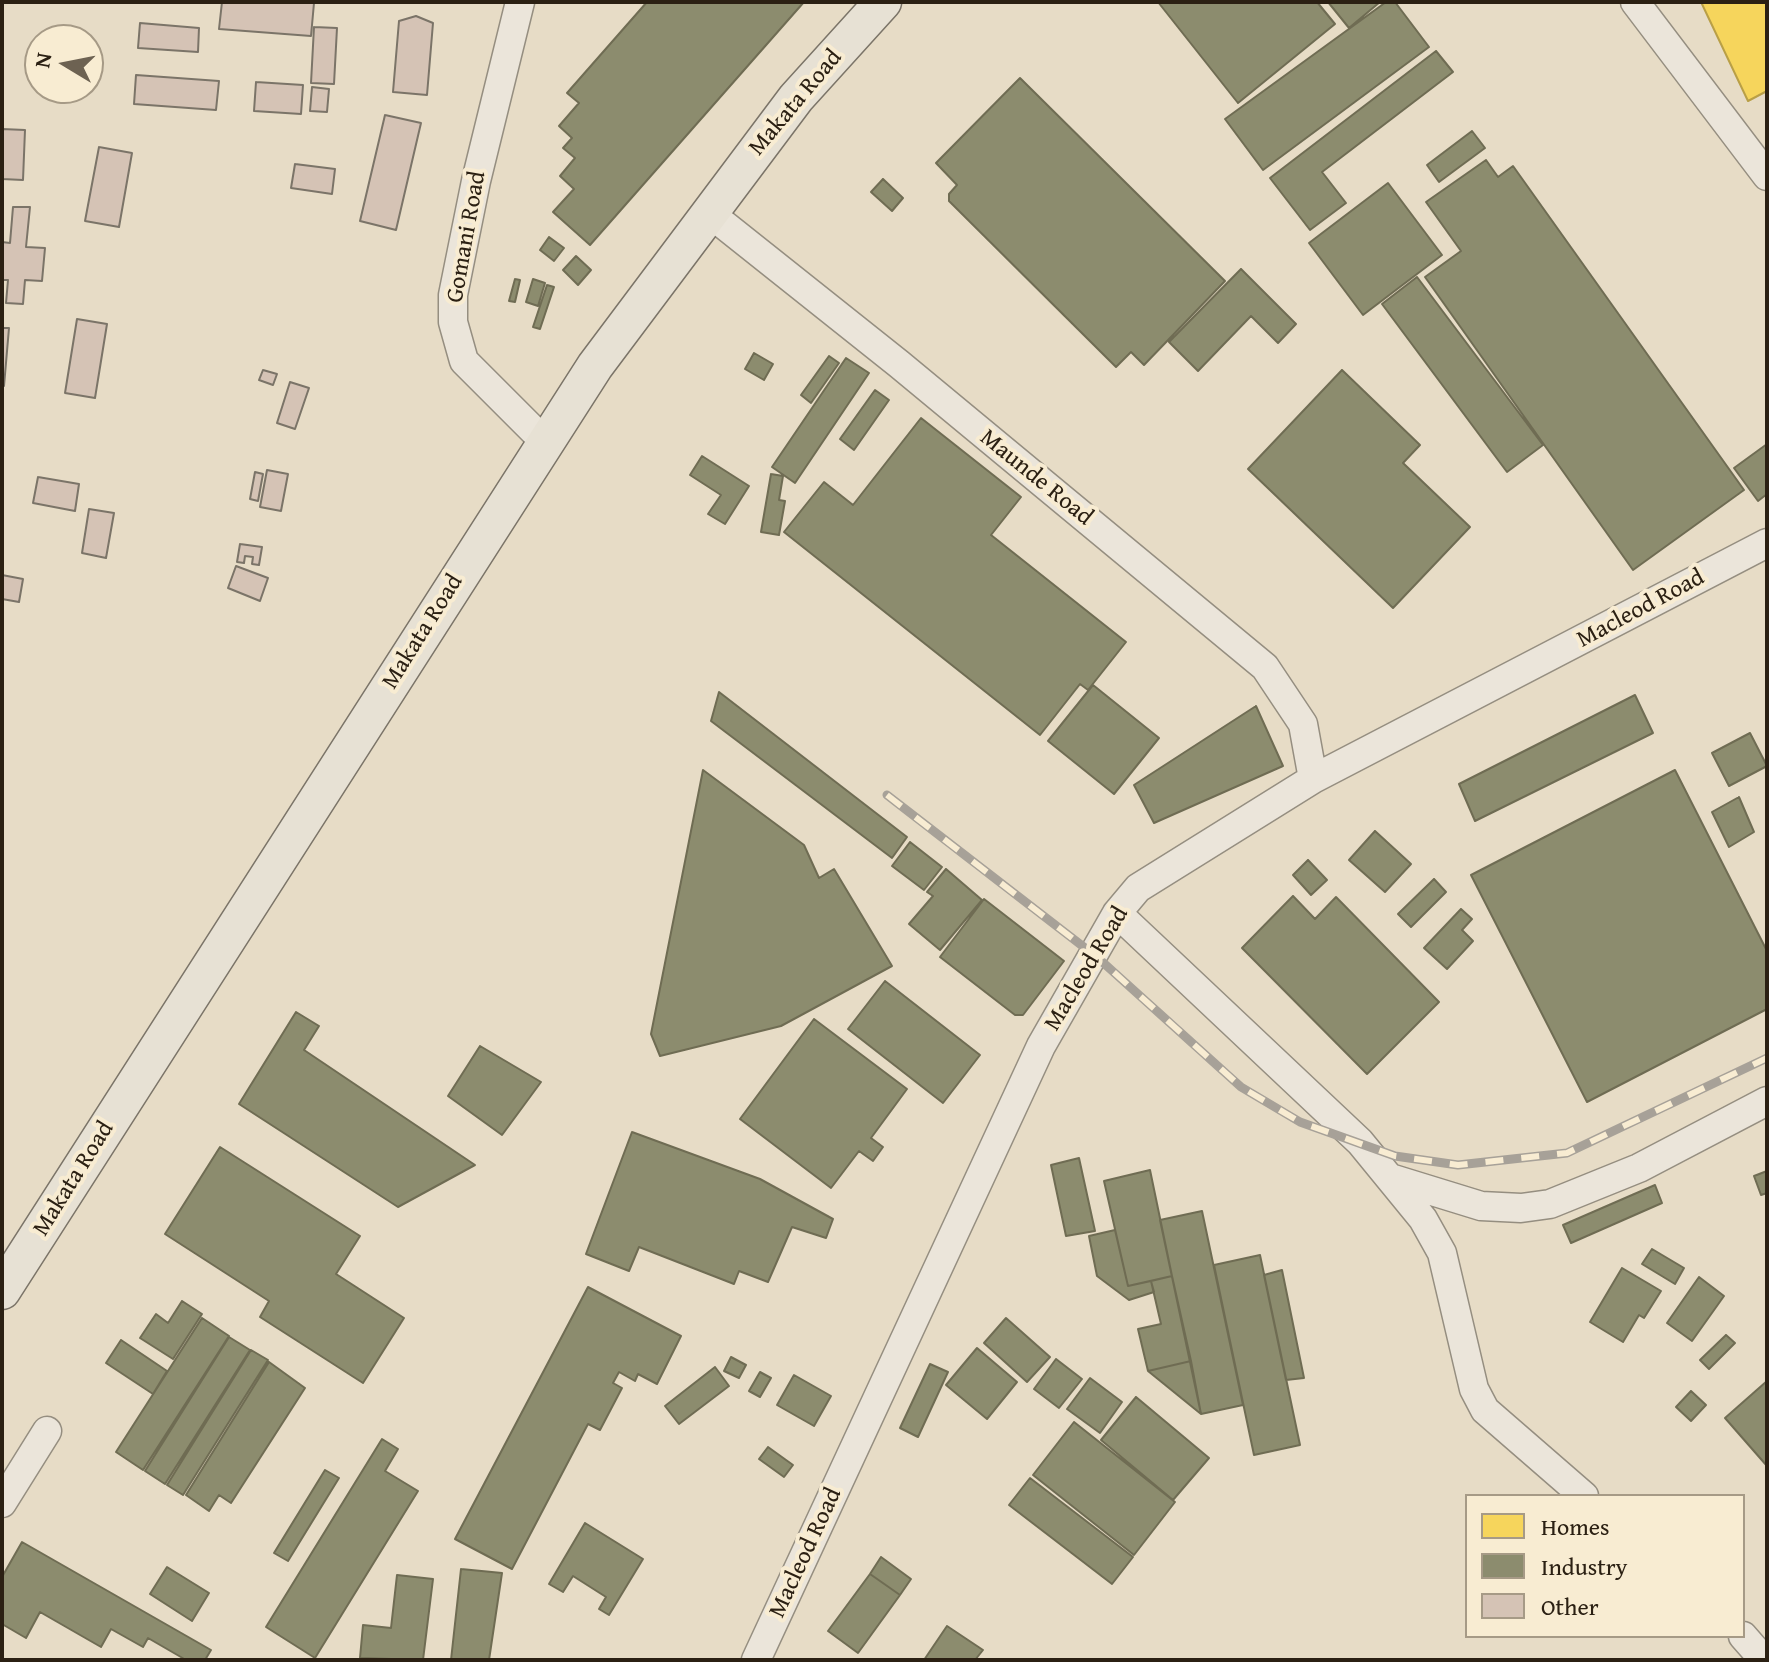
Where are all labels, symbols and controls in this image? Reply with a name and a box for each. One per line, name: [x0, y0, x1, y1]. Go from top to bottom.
north arrow: [24, 24, 104, 104]
street label: Makata Road: [743, 44, 849, 162]
text: N: [25, 50, 59, 70]
street label: Gomani Road: [441, 169, 493, 305]
street label: Maunde Road: [974, 424, 1098, 532]
street label: Macleod Road: [1572, 563, 1710, 655]
street label: Makata Road: [376, 569, 470, 695]
street label: Macleod Road: [1039, 902, 1135, 1036]
street label: Makata Road: [27, 1116, 121, 1242]
street label: Macleod Road: [763, 1484, 849, 1622]
legend: [1465, 1494, 1745, 1638]
text: Homes: [1541, 1509, 1610, 1544]
text: Industry: [1541, 1549, 1628, 1584]
text: Other: [1541, 1589, 1599, 1624]

